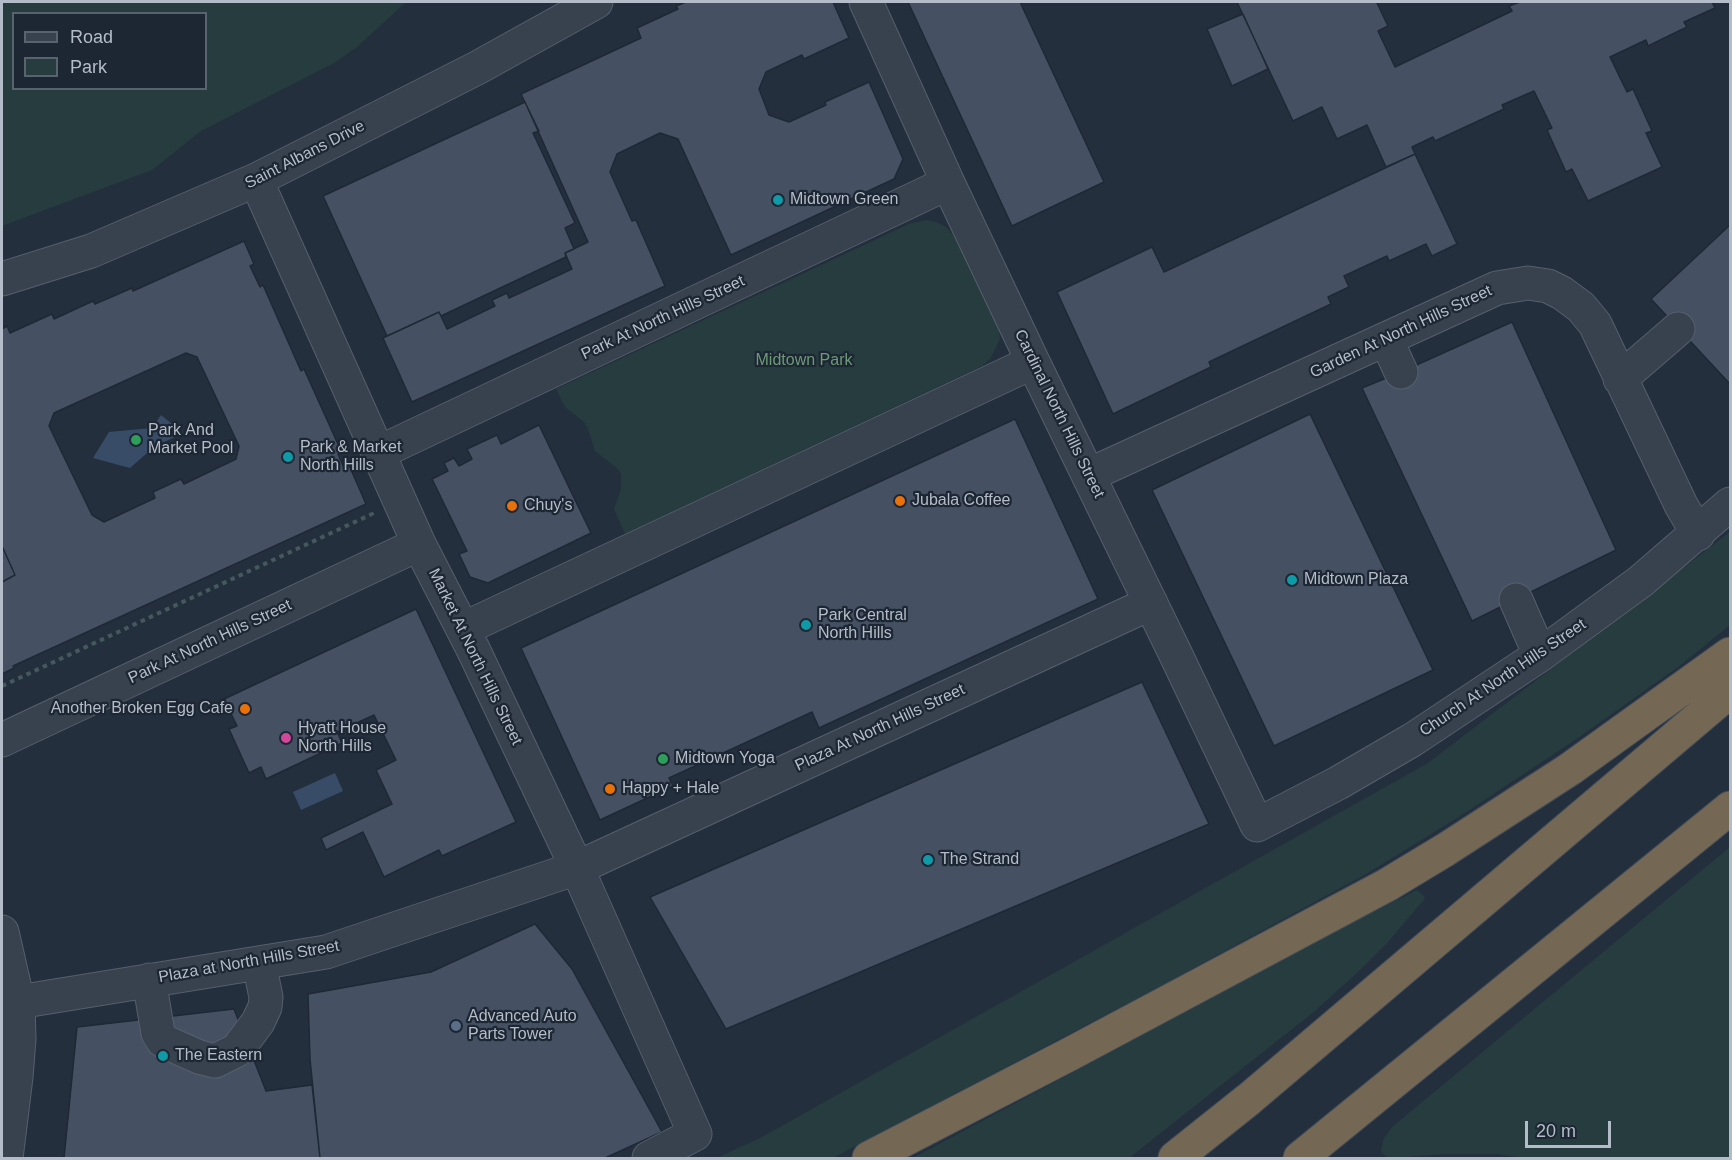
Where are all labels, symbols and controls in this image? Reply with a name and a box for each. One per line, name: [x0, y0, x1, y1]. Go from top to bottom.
legend: [12, 12, 207, 90]
text: Road: [70, 27, 113, 47]
text: Park: [70, 57, 107, 77]
street label: Saint Albans Drive: [242, 117, 368, 193]
place label: Midtown Green: [790, 190, 898, 210]
marker: Midtown Green: [771, 193, 785, 207]
street label: Park At North Hills Street: [578, 272, 748, 364]
street label: Garden At North Hills Street: [1307, 281, 1495, 383]
street label: Cardinal North Hills Street: [1010, 327, 1108, 501]
park label: Midtown Park: [756, 351, 852, 371]
place label: Park And Market Pool: [148, 421, 233, 459]
marker: Park And Market Pool: [129, 433, 143, 447]
place label: Park & Market North Hills: [300, 438, 401, 476]
marker: Park & Market North Hills: [281, 450, 295, 464]
place label: Jubala Coffee: [912, 491, 1010, 511]
marker: Jubala Coffee: [893, 494, 907, 508]
place label: Chuy's: [524, 496, 572, 516]
marker: Chuy's: [505, 499, 519, 513]
street label: Market At North Hills Street: [424, 566, 526, 748]
place label: Midtown Plaza: [1304, 570, 1408, 590]
marker: Midtown Plaza: [1285, 573, 1299, 587]
street label: Park At North Hills Street: [125, 596, 295, 688]
place label: Park Central North Hills: [818, 606, 907, 644]
street label: Church At North Hills Street: [1416, 615, 1590, 741]
marker: Park Central North Hills: [799, 618, 813, 632]
street label: Plaza At North Hills Street: [792, 680, 968, 776]
place label: Another Broken Egg Cafe: [51, 699, 233, 719]
marker: Another Broken Egg Cafe: [238, 702, 252, 716]
place label: Hyatt House North Hills: [298, 719, 386, 757]
marker: Hyatt House North Hills: [279, 731, 293, 745]
place label: Midtown Yoga: [675, 749, 775, 769]
marker: Midtown Yoga: [656, 752, 670, 766]
place label: Happy + Hale: [622, 779, 719, 799]
marker: Happy + Hale: [603, 782, 617, 796]
place label: The Strand: [940, 850, 1019, 870]
marker: The Strand: [921, 853, 935, 867]
street label: Plaza at North Hills Street: [157, 937, 341, 987]
place label: Advanced Auto Parts Tower: [468, 1007, 577, 1045]
marker: Advanced Auto Parts Tower: [449, 1019, 463, 1033]
place label: The Eastern: [175, 1046, 262, 1066]
marker: The Eastern: [156, 1049, 170, 1063]
scale bar: [1528, 1109, 1614, 1147]
text: 20 m: [1536, 1121, 1576, 1141]

